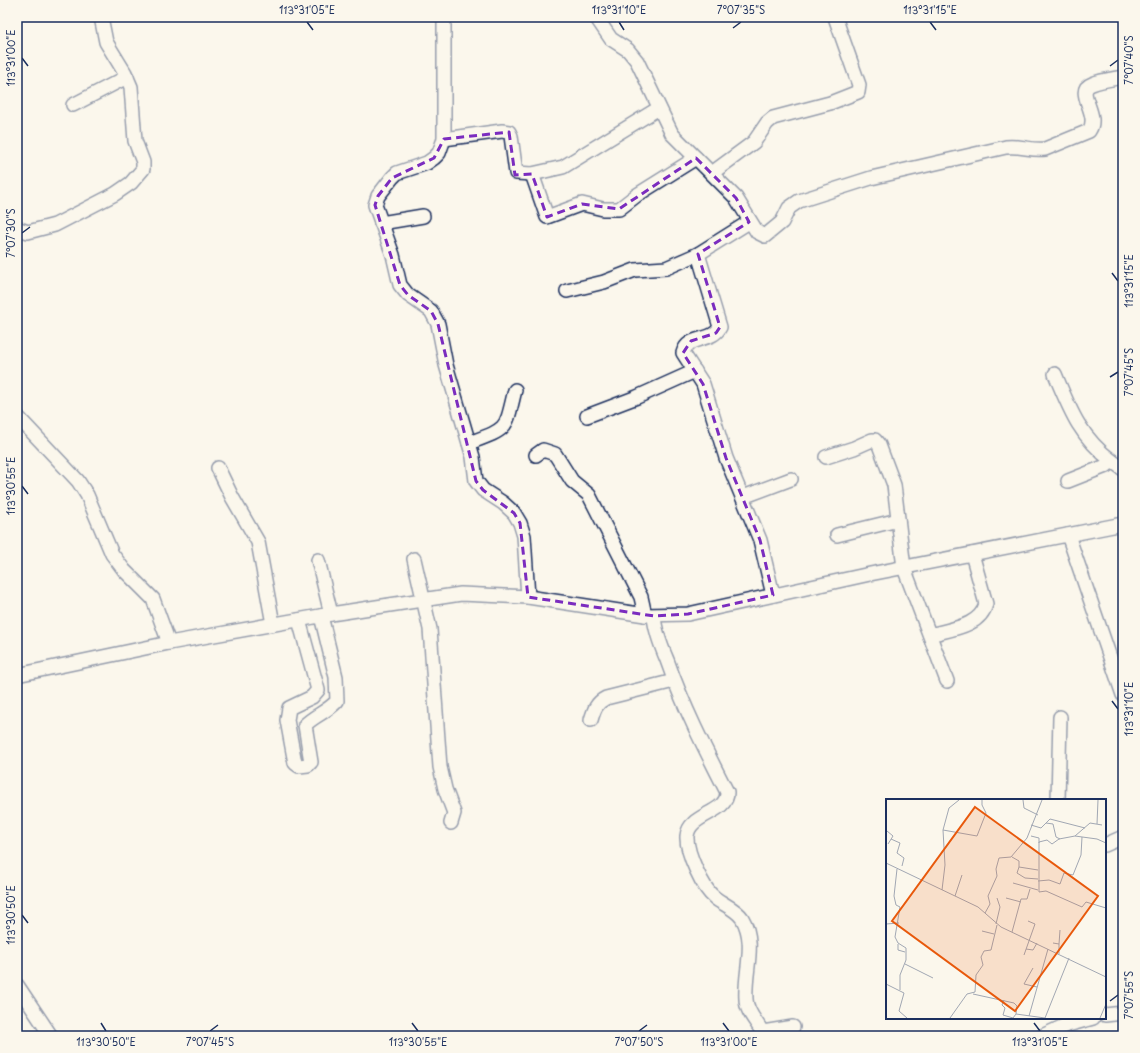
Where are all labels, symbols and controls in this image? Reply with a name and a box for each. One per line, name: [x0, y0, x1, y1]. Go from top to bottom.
text: 113°31'05"E: [279, 2, 335, 17]
text: 113°31'10"E: [592, 2, 646, 17]
text: 7°07'35"S: [717, 2, 765, 17]
text: 113°31'15"E: [903, 2, 957, 17]
text: 113°31'00"E: [3, 29, 18, 87]
text: 7°07'40"S: [1121, 35, 1136, 85]
text: 7°07'30"S: [3, 208, 18, 258]
text: 113°31'15"E: [1121, 254, 1136, 308]
text: 7°07'45"S: [1121, 348, 1136, 396]
text: 113°30'55"E: [3, 457, 18, 515]
text: 113°31'10"E: [1121, 682, 1136, 736]
inset map: [886, 799, 1106, 1019]
text: 113°30'50"E: [3, 885, 18, 945]
text: 7°07'55"S: [1121, 971, 1136, 1019]
text: 113°30'50"E: [76, 1034, 136, 1049]
text: 7°07'45"S: [186, 1034, 234, 1049]
text: 113°30'55"E: [389, 1034, 447, 1049]
text: 7°07'50"S: [614, 1034, 664, 1049]
text: 113°31'00"E: [700, 1034, 758, 1049]
text: 113°31'05"E: [1012, 1034, 1068, 1049]

